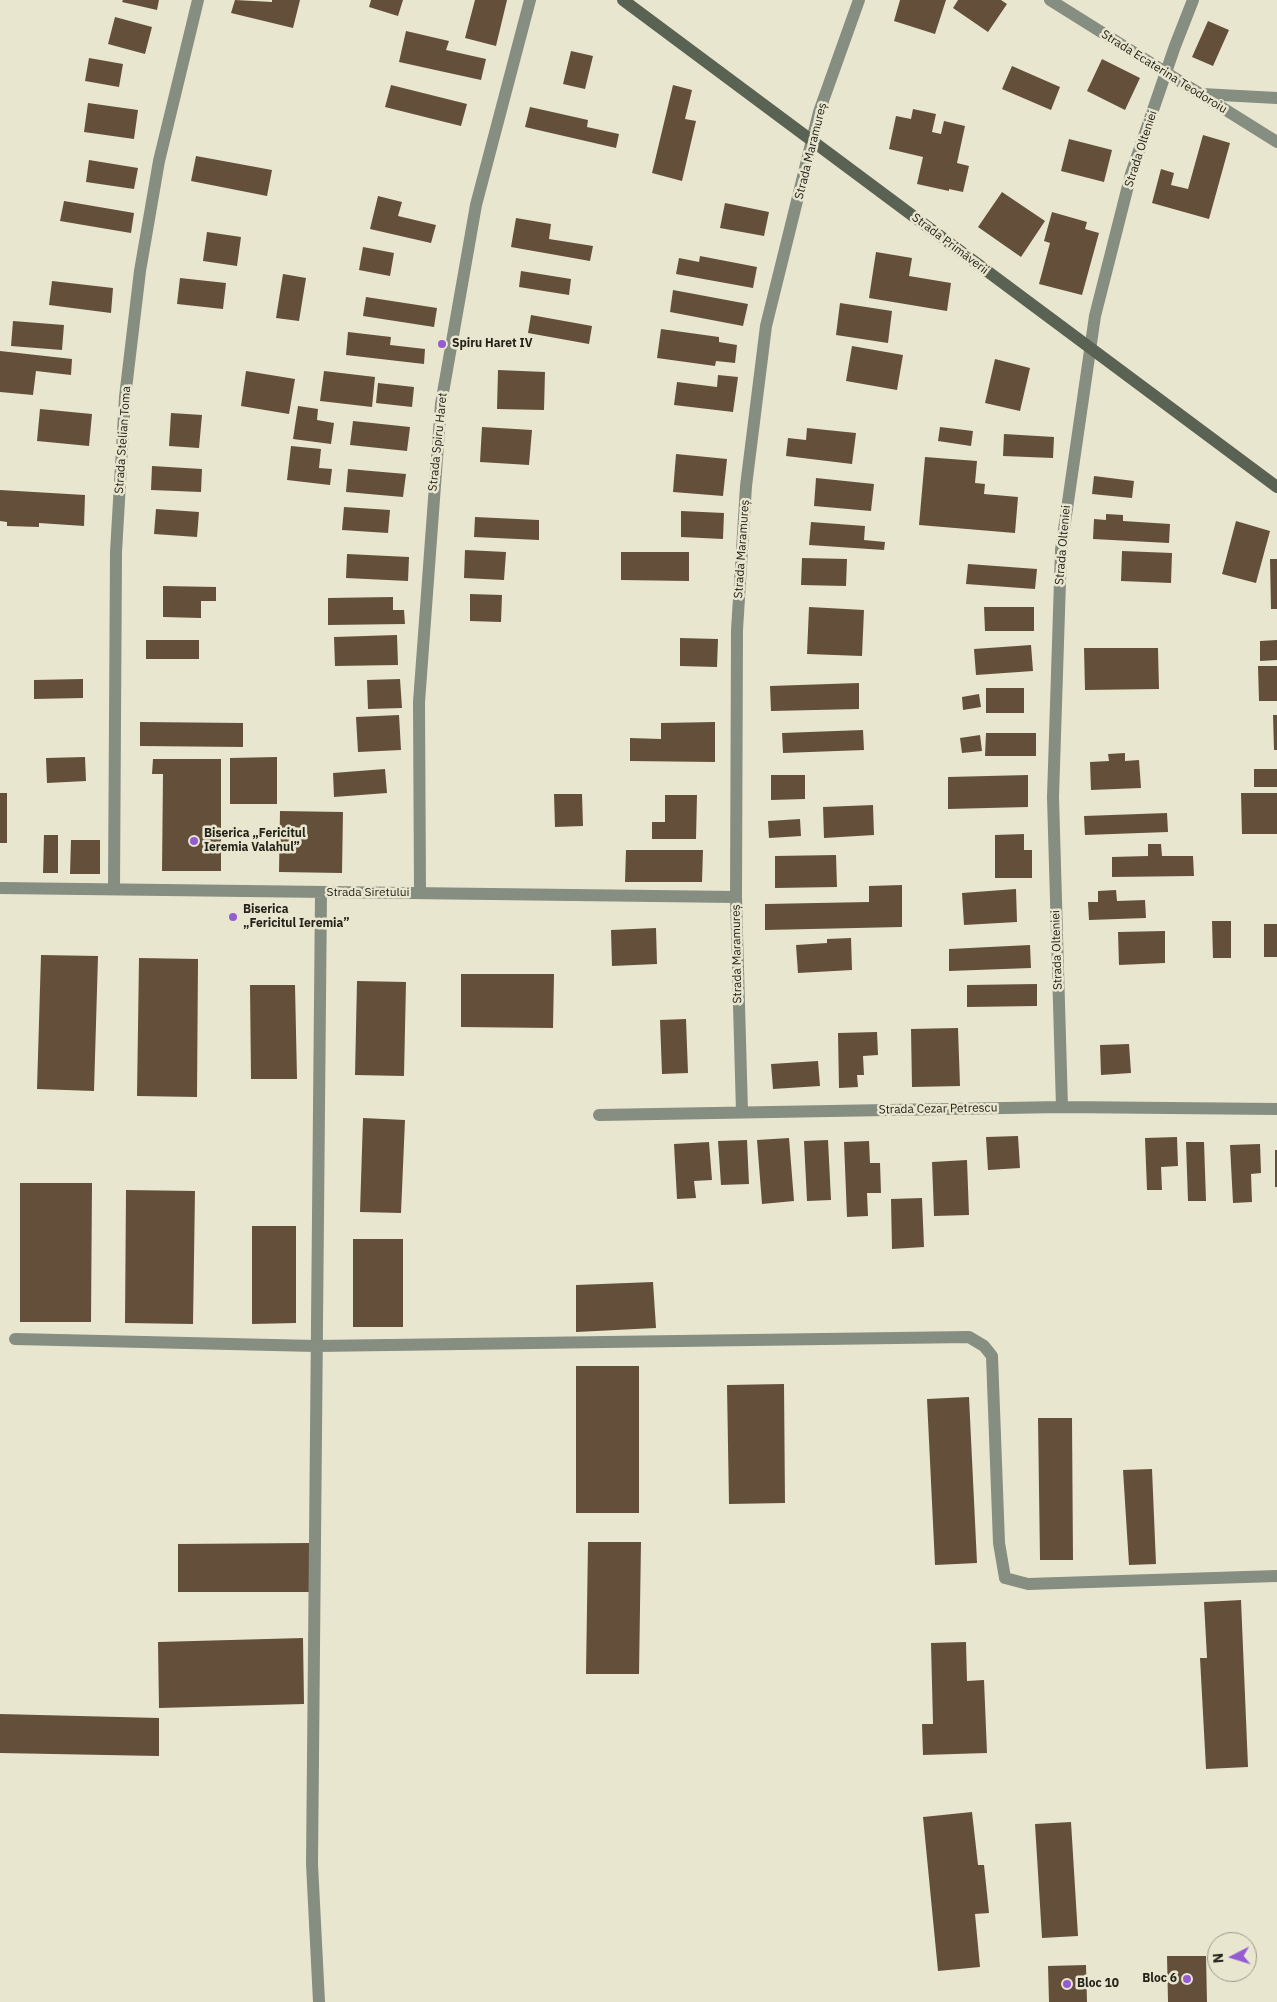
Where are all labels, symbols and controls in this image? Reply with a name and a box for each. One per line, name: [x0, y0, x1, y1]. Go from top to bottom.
street label: Strada Ecaterina Teodoroiu: [1098, 27, 1230, 117]
street label: Strada Maramureș: [792, 101, 830, 201]
street label: Strada Olteniei: [1122, 109, 1160, 189]
street label: Strada Primăverii: [909, 210, 991, 278]
place label: Spiru Haret IV: [452, 337, 533, 351]
marker: Spiru Haret IV: [436, 338, 448, 350]
street label: Strada Stelian Toma: [112, 386, 134, 494]
street label: Strada Spiru Haret: [426, 392, 450, 492]
street label: Strada Maramureș: [731, 499, 753, 599]
street label: Strada Olteniei: [1052, 505, 1074, 585]
place label: Biserica „Fericitul Ieremia Valahul”: [204, 827, 306, 855]
marker: Biserica „Fericitul Ieremia Valahul”: [188, 835, 200, 847]
street label: Strada Siretului: [326, 886, 410, 900]
place label: Biserica „Fericitul Ieremia”: [243, 903, 350, 931]
street label: Strada Maramureș: [729, 904, 745, 1004]
street label: Strada Olteniei: [1048, 910, 1066, 990]
marker: Biserica „Fericitul Ieremia”: [227, 911, 239, 923]
street label: Strada Cezar Petrescu: [878, 1101, 998, 1117]
north arrow: [1207, 1932, 1257, 1982]
text: N: [1209, 1952, 1227, 1964]
place label: Bloc 6: [1142, 1972, 1177, 1986]
marker: Bloc 6: [1181, 1973, 1193, 1985]
place label: Bloc 10: [1077, 1977, 1119, 1991]
marker: Bloc 10: [1061, 1978, 1073, 1990]

